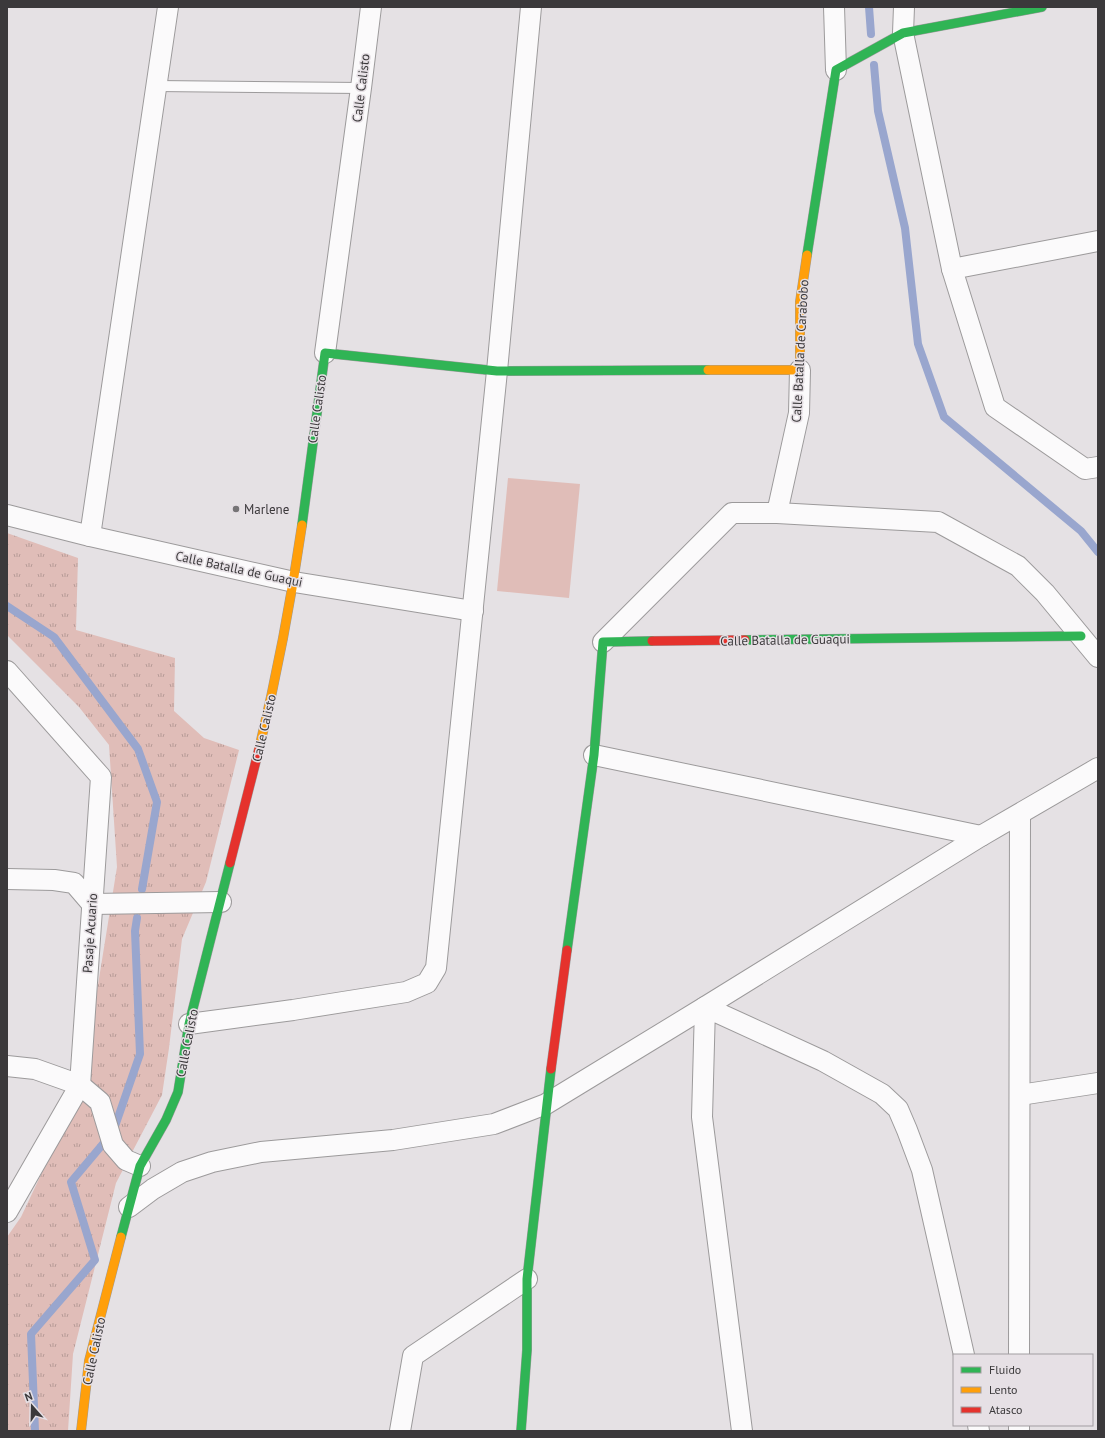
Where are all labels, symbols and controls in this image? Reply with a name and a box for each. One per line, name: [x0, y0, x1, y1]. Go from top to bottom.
street label: Calle Calisto: [348, 53, 374, 123]
street label: Calle Batalla de Carabobo: [788, 279, 812, 423]
street label: Calle Calisto: [304, 374, 330, 444]
place label: Marlene: [244, 501, 289, 518]
marker: Marlene: [231, 504, 241, 514]
street label: Calle Batalla de Guaqui: [174, 547, 304, 591]
street label: Calle Batalla de Guaqui: [720, 630, 850, 650]
street label: Calle Calisto: [248, 692, 280, 764]
street label: Pasaje Acuario: [79, 893, 101, 973]
street label: Calle Calisto: [172, 1008, 202, 1078]
street label: Calle Calisto: [79, 1315, 109, 1386]
legend: [953, 1354, 1093, 1426]
text: Fluido: [989, 1362, 1021, 1377]
text: Lento: [989, 1382, 1018, 1397]
north arrow: [12, 1386, 52, 1426]
text: N: [23, 1389, 34, 1404]
text: Atasco: [989, 1402, 1022, 1417]

